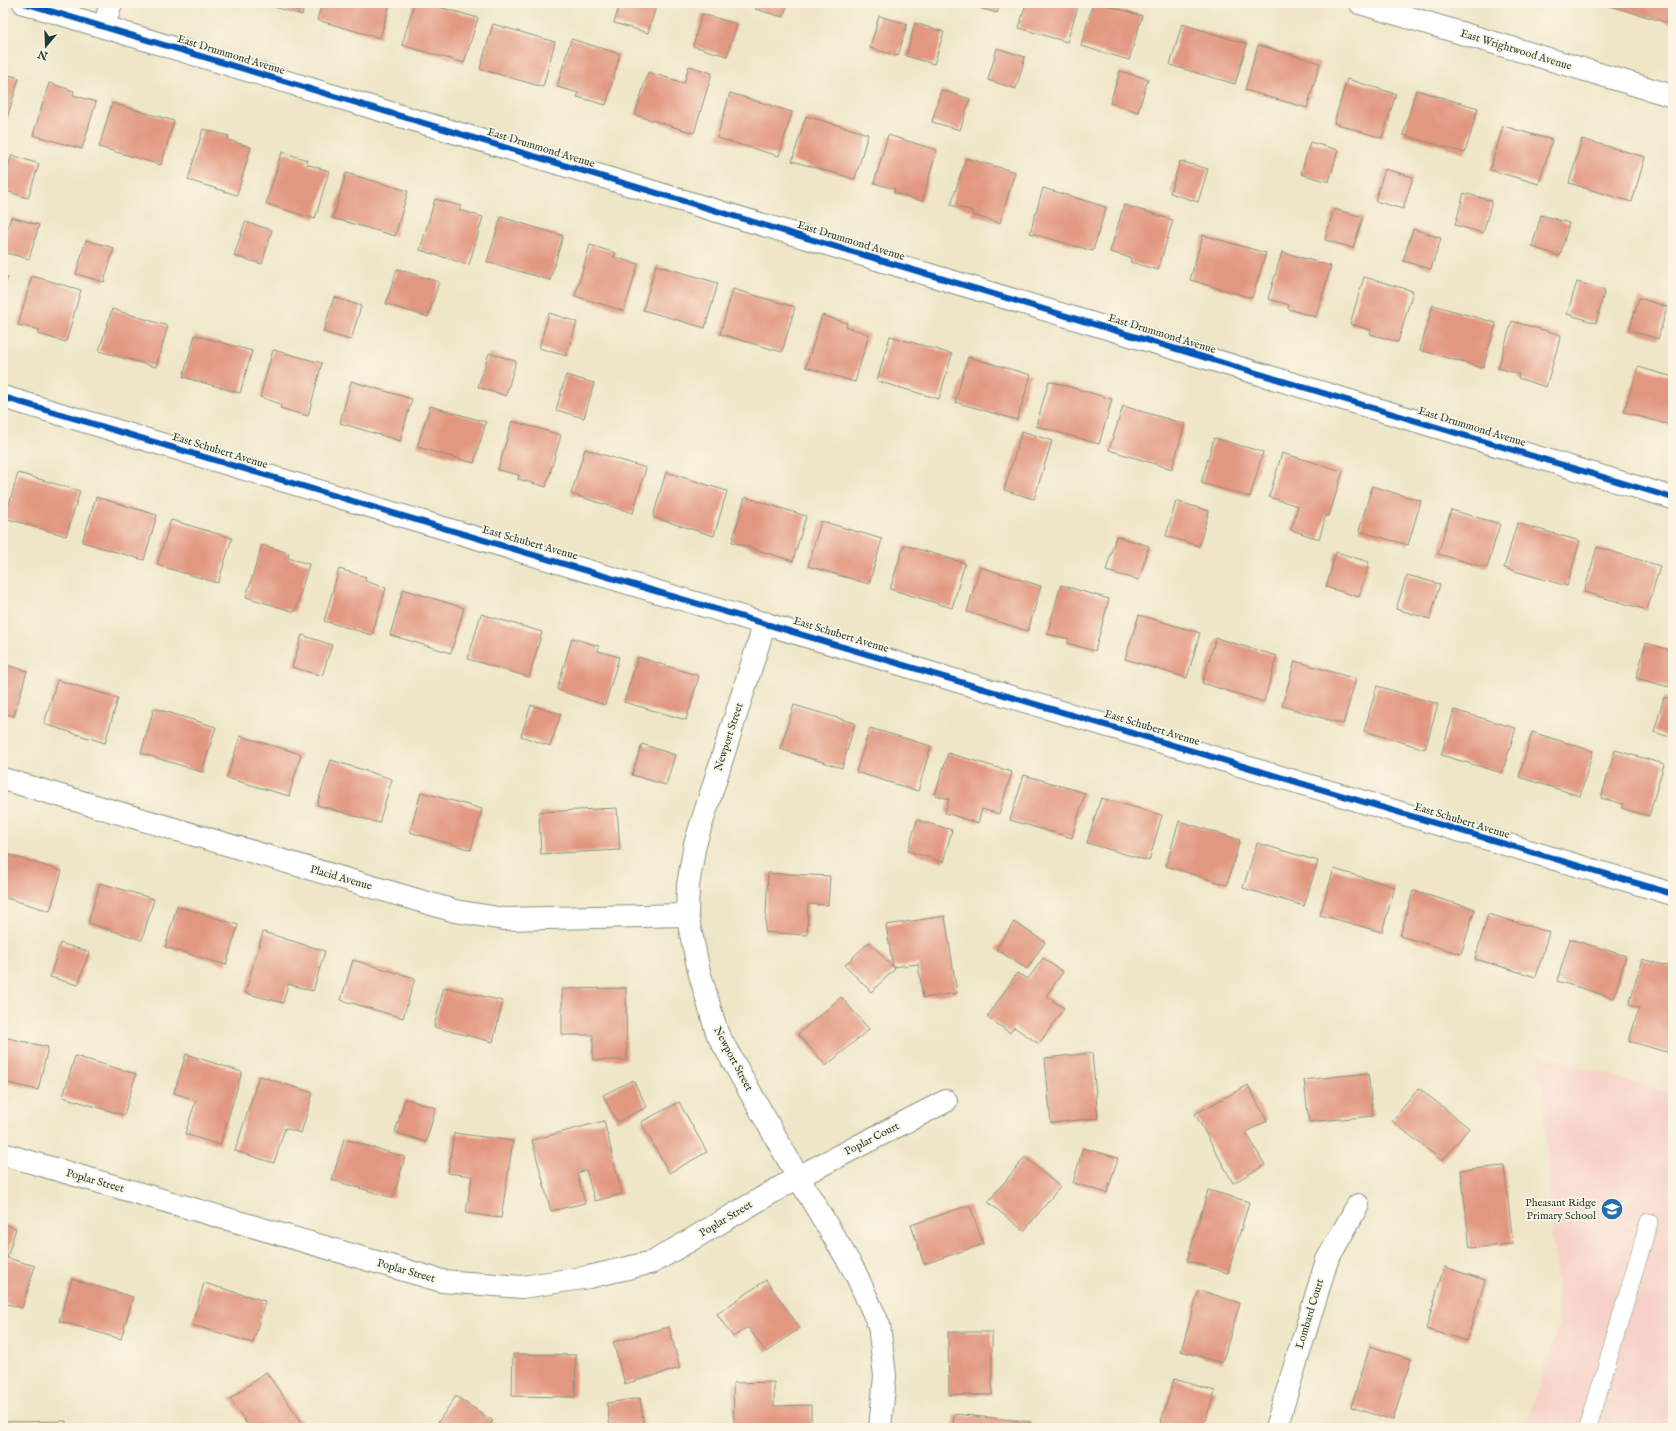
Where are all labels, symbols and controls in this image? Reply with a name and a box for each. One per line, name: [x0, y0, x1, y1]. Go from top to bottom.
north arrow: [26, 26, 66, 66]
street label: East Wrightwood Avenue: [1459, 26, 1573, 74]
street label: East Drummond Avenue: [176, 32, 286, 78]
text: N: [36, 46, 51, 63]
street label: East Drummond Avenue: [486, 125, 596, 171]
street label: East Drummond Avenue: [796, 218, 906, 264]
street label: East Drummond Avenue: [1107, 311, 1217, 357]
street label: East Drummond Avenue: [1417, 404, 1527, 450]
street label: East Schubert Avenue: [171, 430, 269, 472]
street label: East Schubert Avenue: [480, 523, 580, 563]
street label: East Schubert Avenue: [792, 614, 890, 656]
street label: Newport Street: [711, 701, 747, 773]
street label: East Schubert Avenue: [1103, 707, 1201, 749]
street label: East Schubert Avenue: [1413, 800, 1511, 842]
street label: Placid Avenue: [308, 863, 374, 893]
street label: Newport Street: [710, 1024, 756, 1094]
street label: Poplar Court: [842, 1119, 902, 1159]
street label: Poplar Street: [64, 1166, 126, 1196]
place label: Pheasant Ridge Primary School: [1525, 1196, 1596, 1223]
school or university icon: Pheasant Ridge Primary School: [1599, 1196, 1625, 1222]
street label: Poplar Street: [697, 1198, 755, 1240]
street label: Poplar Street: [375, 1256, 437, 1286]
street label: Lombard Court: [1293, 1277, 1327, 1351]

